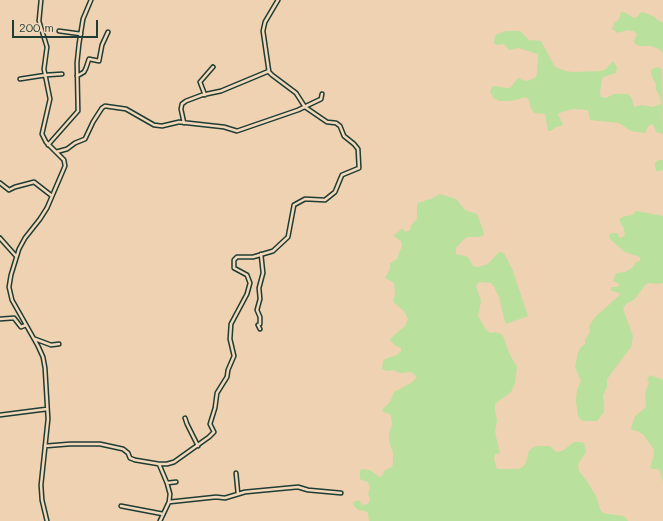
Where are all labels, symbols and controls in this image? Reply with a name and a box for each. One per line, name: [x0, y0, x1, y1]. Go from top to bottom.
scale bar: [14, 12, 100, 38]
text: 200 m: [19, 19, 54, 35]

